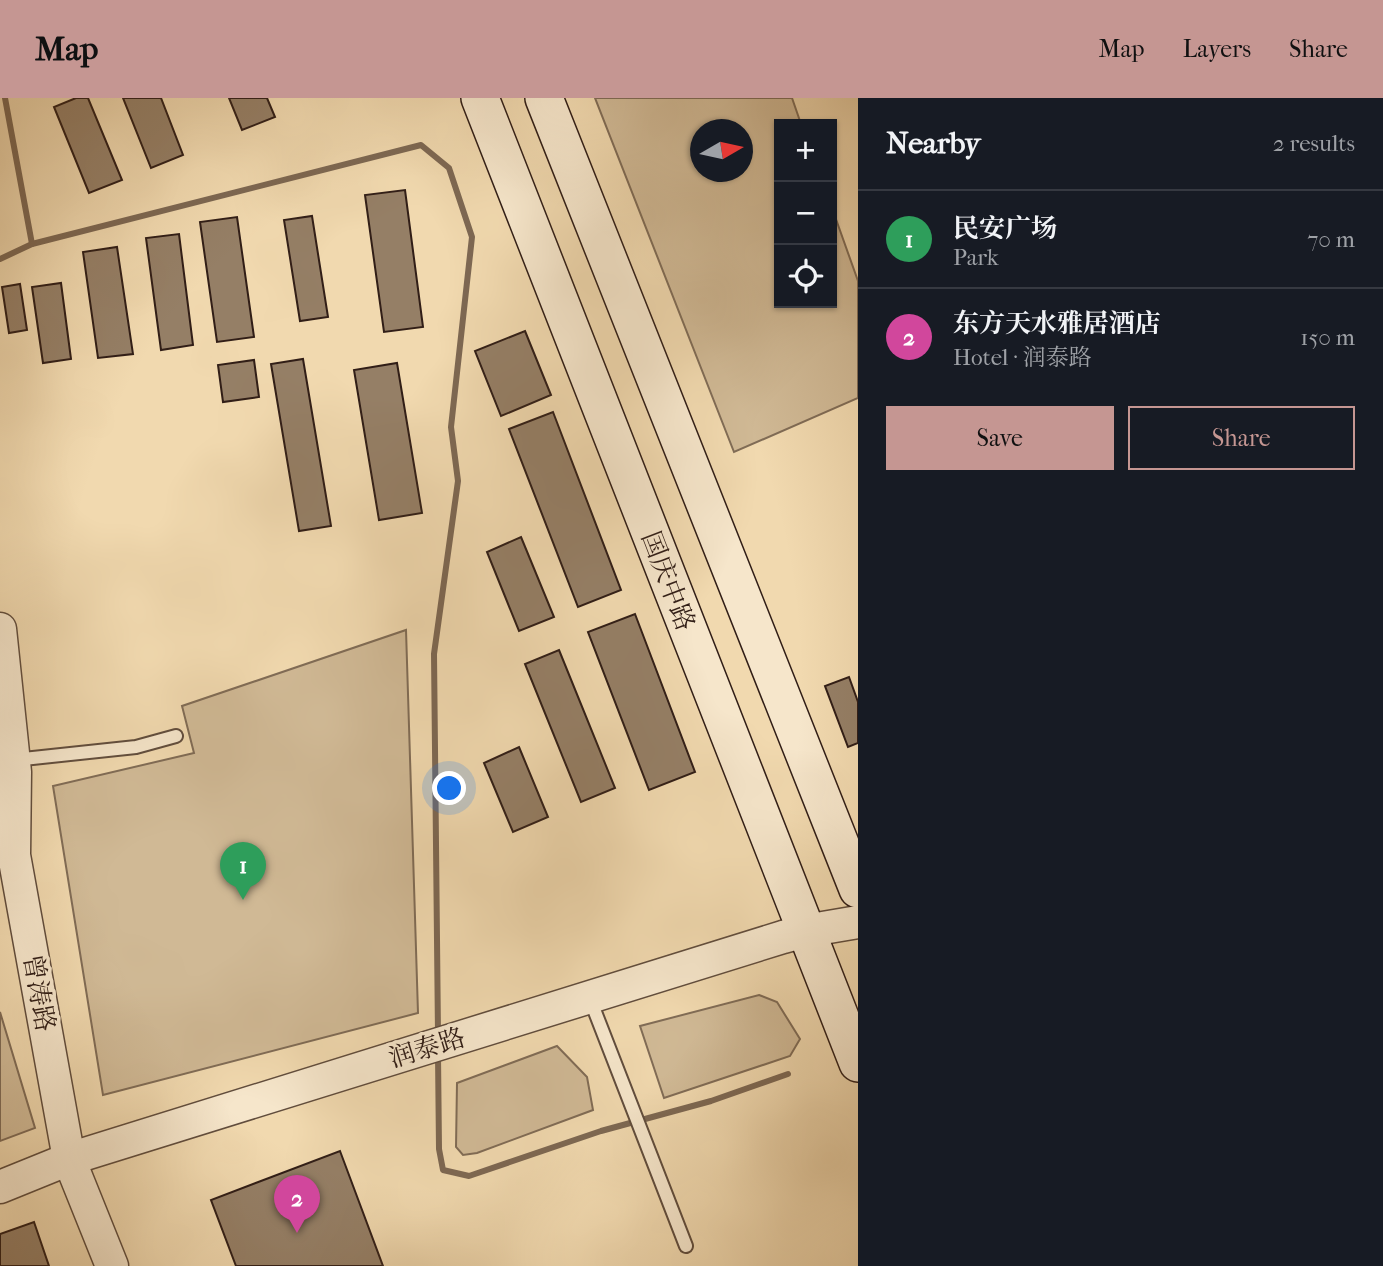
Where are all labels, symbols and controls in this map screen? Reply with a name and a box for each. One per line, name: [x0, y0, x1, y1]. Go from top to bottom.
text: Map: [35, 30, 98, 69]
text: Map: [1099, 35, 1145, 63]
text: Layers: [1183, 35, 1251, 63]
text: Share: [1289, 35, 1348, 63]
north arrow: [690, 119, 753, 182]
map controls: [774, 119, 837, 308]
button: +: [774, 119, 837, 182]
text: Nearby: [886, 126, 981, 161]
text: 2 results: [1273, 130, 1355, 157]
button: −: [774, 182, 837, 245]
text: 民安广场: [953, 213, 1057, 244]
text: 1: [905, 226, 913, 253]
text: 70 m: [1307, 226, 1355, 253]
text: Park: [953, 244, 999, 271]
button: locate: [774, 245, 837, 308]
text: 东方天水雅居酒店: [953, 308, 1161, 339]
text: 2: [903, 324, 915, 351]
text: 150 m: [1300, 324, 1355, 351]
text: Hotel · 润泰路: [953, 344, 1092, 371]
button: Save: [886, 406, 1114, 470]
button: Share: [1128, 406, 1355, 470]
street label: 国庆中路: [635, 527, 701, 635]
your location: [432, 771, 466, 805]
pin: 1: [220, 842, 266, 900]
street label: 曾涛路: [17, 952, 61, 1034]
street label: 润泰路: [385, 1022, 469, 1074]
pin: 2: [274, 1175, 320, 1233]

